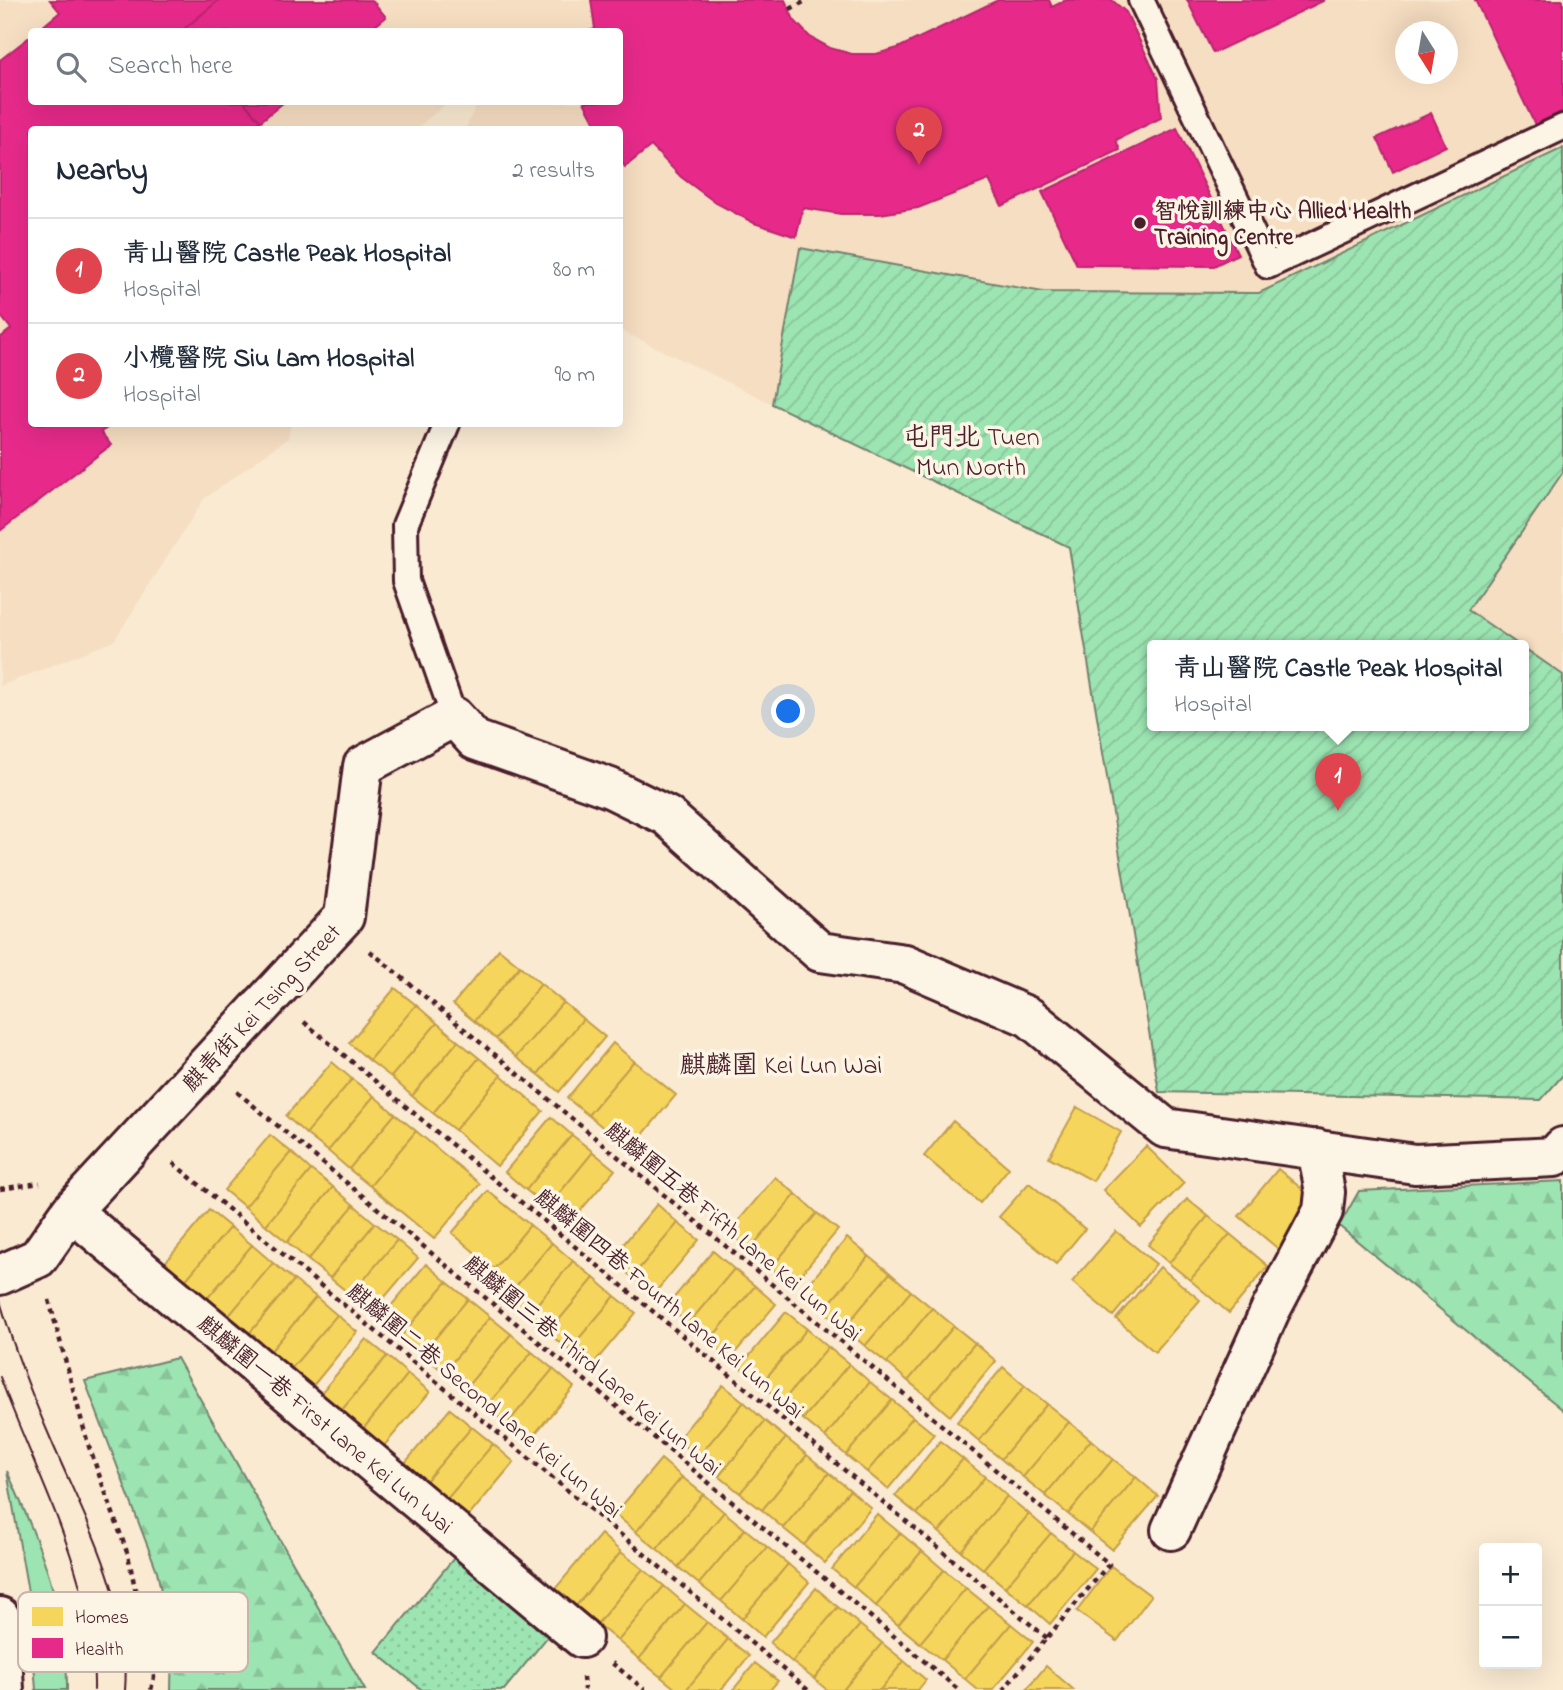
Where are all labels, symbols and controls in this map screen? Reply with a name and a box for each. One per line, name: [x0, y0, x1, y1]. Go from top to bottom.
north arrow: [1395, 21, 1458, 84]
search box: [28, 28, 623, 105]
icon: search: [52, 48, 90, 86]
text: Search here: [108, 48, 233, 86]
pin: 2: [896, 107, 942, 165]
text: Nearby: [56, 150, 148, 194]
text: 2 results: [512, 155, 595, 188]
place label: 智悅訓練中心 Allied Health Training Centre: [1154, 196, 1411, 257]
marker: 智悅訓練中心 Allied Health Training Centre: [1132, 215, 1148, 231]
text: 青山醫院 Castle Peak Hospital: [123, 236, 451, 274]
text: 1: [75, 254, 83, 287]
text: 80 m: [553, 254, 595, 287]
text: Hospital: [123, 274, 201, 307]
text: 小欖醫院 Siu Lam Hospital: [123, 341, 414, 379]
text: 2: [73, 359, 85, 392]
text: 90 m: [555, 359, 595, 392]
text: Hospital: [123, 379, 201, 412]
district label: 屯門北 Tuen Mun North: [902, 420, 1040, 488]
popup: [1147, 640, 1529, 731]
text: 青山醫院 Castle Peak Hospital: [1174, 651, 1502, 689]
text: Hospital: [1174, 689, 1252, 722]
your location: [771, 694, 805, 728]
pin: 1: [1315, 753, 1361, 811]
street label: 麒青街 Kei Tsing Street: [176, 917, 351, 1101]
district label: 麒麟圍 Kei Lun Wai: [680, 1048, 882, 1086]
street label: 麒麟圍五巷 Fifth Lane Kei Lun Wai: [597, 1115, 868, 1351]
street label: 麒麟圍四巷 Fourth Lane Kei Lun Wai: [526, 1182, 810, 1428]
street label: 麒麟圍三巷 Third Lane Kei Lun Wai: [455, 1249, 727, 1485]
street label: 麒麟圍二巷 Second Lane Kei Lun Wai: [338, 1277, 628, 1527]
street label: 麒麟圍一巷 First Lane Kei Lun Wai: [189, 1309, 459, 1543]
map controls: [1479, 1543, 1542, 1669]
button: +: [1479, 1543, 1542, 1606]
legend: [18, 1592, 248, 1672]
text: Homes: [75, 1605, 129, 1632]
button: −: [1479, 1606, 1542, 1669]
text: Health: [75, 1637, 123, 1664]

